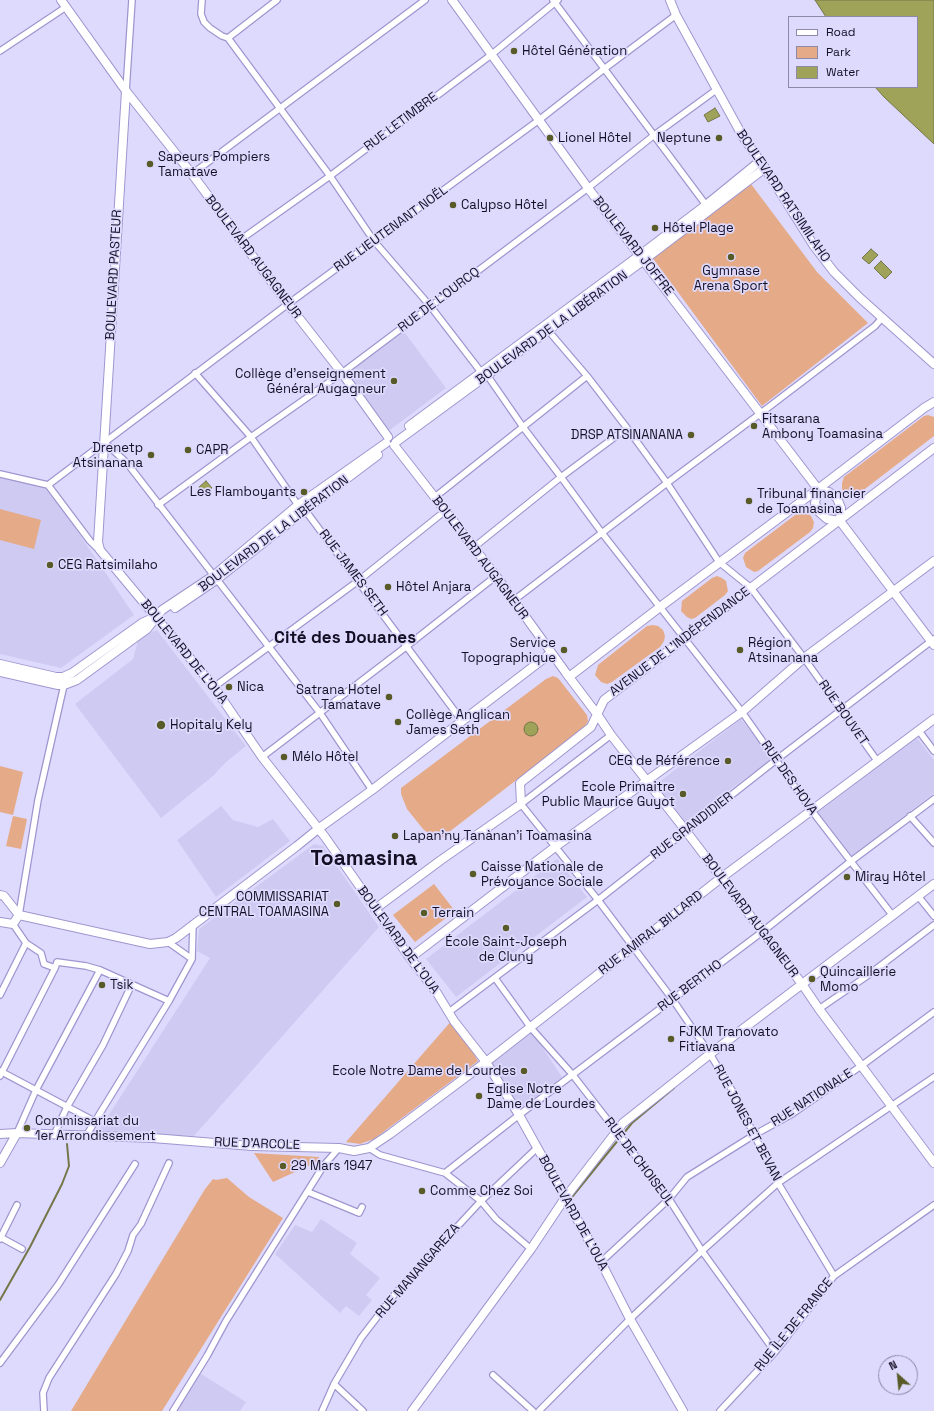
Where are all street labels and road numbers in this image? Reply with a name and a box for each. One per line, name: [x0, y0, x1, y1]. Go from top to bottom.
street label: RUE LETIMBRE: [361, 89, 441, 155]
street label: BOULEVARD RATSIMILAHO: [733, 127, 833, 265]
street label: RUE LIEUTENANT NOËL: [331, 182, 451, 276]
street label: BOULEVARD AUGAGNEUR: [201, 192, 305, 322]
street label: BOULEVARD JOFFRE: [589, 193, 677, 299]
street label: BOULEVARD PASTEUR: [103, 209, 125, 341]
street label: RUE DE L'OURCQ: [395, 264, 483, 336]
street label: BOULEVARD DE LA LIBÉRATION: [473, 268, 631, 388]
street label: BOULEVARD DE LA LIBÉRATION: [196, 472, 352, 596]
street label: BOULEVARD AUGAGNEUR: [428, 493, 532, 623]
street label: RUE JAMES SETH: [315, 527, 391, 619]
street label: AVENUE DE L'INDÉPENDANCE: [607, 584, 753, 700]
street label: BOULEVARD DE L'OUA: [137, 597, 231, 707]
street label: RUE BOUVET: [815, 677, 871, 749]
street label: RUE DES HOVA: [758, 738, 820, 818]
street label: RUE GRANDIDIER: [648, 789, 736, 863]
street label: BOULEVARD AUGAGNEUR: [698, 851, 802, 981]
street label: BOULEVARD DE L'OUA: [354, 883, 442, 997]
street label: RUE AMIRAL BILLARD: [596, 887, 706, 979]
street label: RUE BERTHO: [655, 957, 725, 1015]
street label: RUE JONES ET BEVAN: [710, 1062, 784, 1184]
street label: RUE NATIONALE: [768, 1066, 856, 1130]
street label: RUE DE CHOISEUL: [601, 1115, 677, 1209]
street label: RUE D'ARCOLE: [214, 1135, 300, 1153]
street label: BOULEVARD DE L'OUA: [535, 1153, 611, 1273]
street label: RUE MANANGAREZA: [373, 1220, 463, 1322]
street label: RUE ÎLE DE FRANCE: [752, 1275, 836, 1375]

